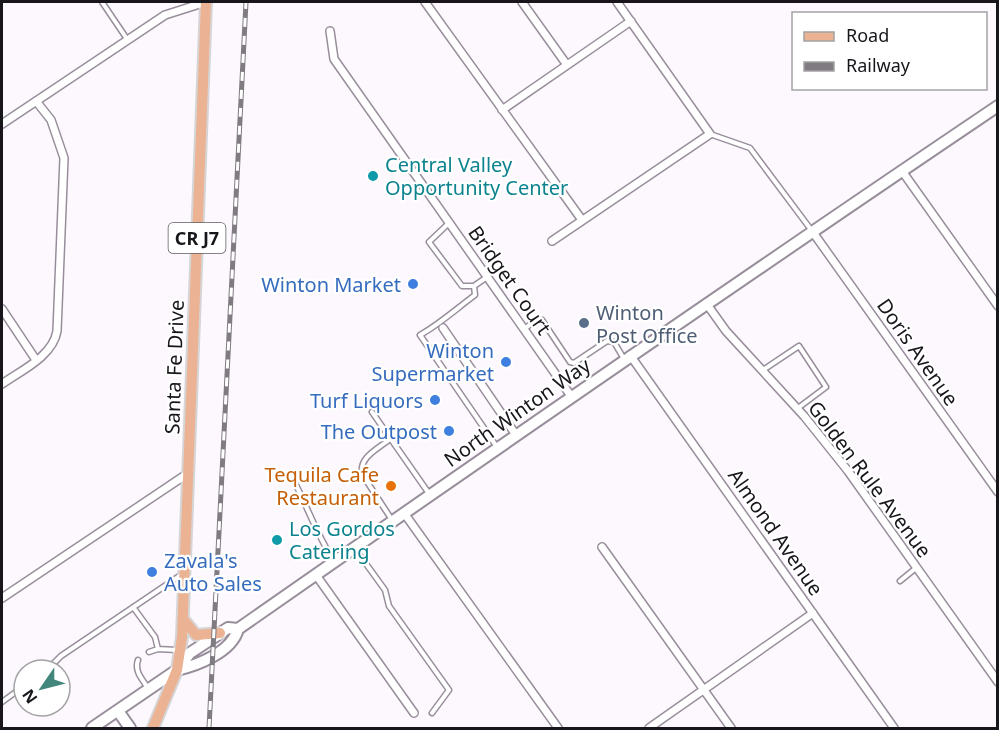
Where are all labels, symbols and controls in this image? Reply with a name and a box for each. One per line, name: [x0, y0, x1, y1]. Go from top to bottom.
legend: [792, 12, 987, 90]
text: Road: [846, 23, 889, 47]
text: Railway: [846, 53, 911, 77]
place label: Central Valley Opportunity Center: [385, 151, 568, 201]
marker: Central Valley Opportunity Center: [366, 169, 380, 183]
street label: Bridget Court: [462, 220, 558, 340]
road number: CR J7: [168, 223, 226, 253]
place label: Winton Market: [261, 271, 401, 298]
marker: Winton Market: [406, 277, 420, 291]
street label: Doris Avenue: [871, 293, 965, 411]
street label: Santa Fe Drive: [158, 299, 190, 435]
place label: Winton Post Office: [596, 299, 698, 349]
marker: Winton Post Office: [577, 316, 591, 330]
place label: Winton Supermarket: [371, 337, 494, 387]
street label: North Winton Way: [438, 351, 596, 473]
marker: Winton Supermarket: [499, 355, 513, 369]
place label: Turf Liquors: [310, 387, 423, 414]
marker: Turf Liquors: [428, 393, 442, 407]
street label: Golden Rule Avenue: [802, 395, 938, 563]
place label: The Outpost: [321, 418, 437, 445]
marker: The Outpost: [442, 424, 456, 438]
place label: Tequila Cafe Restaurant: [265, 461, 379, 511]
street label: Almond Avenue: [722, 463, 830, 601]
marker: Tequila Cafe Restaurant: [384, 479, 398, 493]
place label: Los Gordos Catering: [289, 515, 395, 565]
marker: Los Gordos Catering: [270, 533, 284, 547]
place label: Zavala's Auto Sales: [164, 547, 262, 597]
marker: Zavala's Auto Sales: [145, 565, 159, 579]
north arrow: [12, 658, 72, 718]
text: N: [17, 685, 42, 708]

